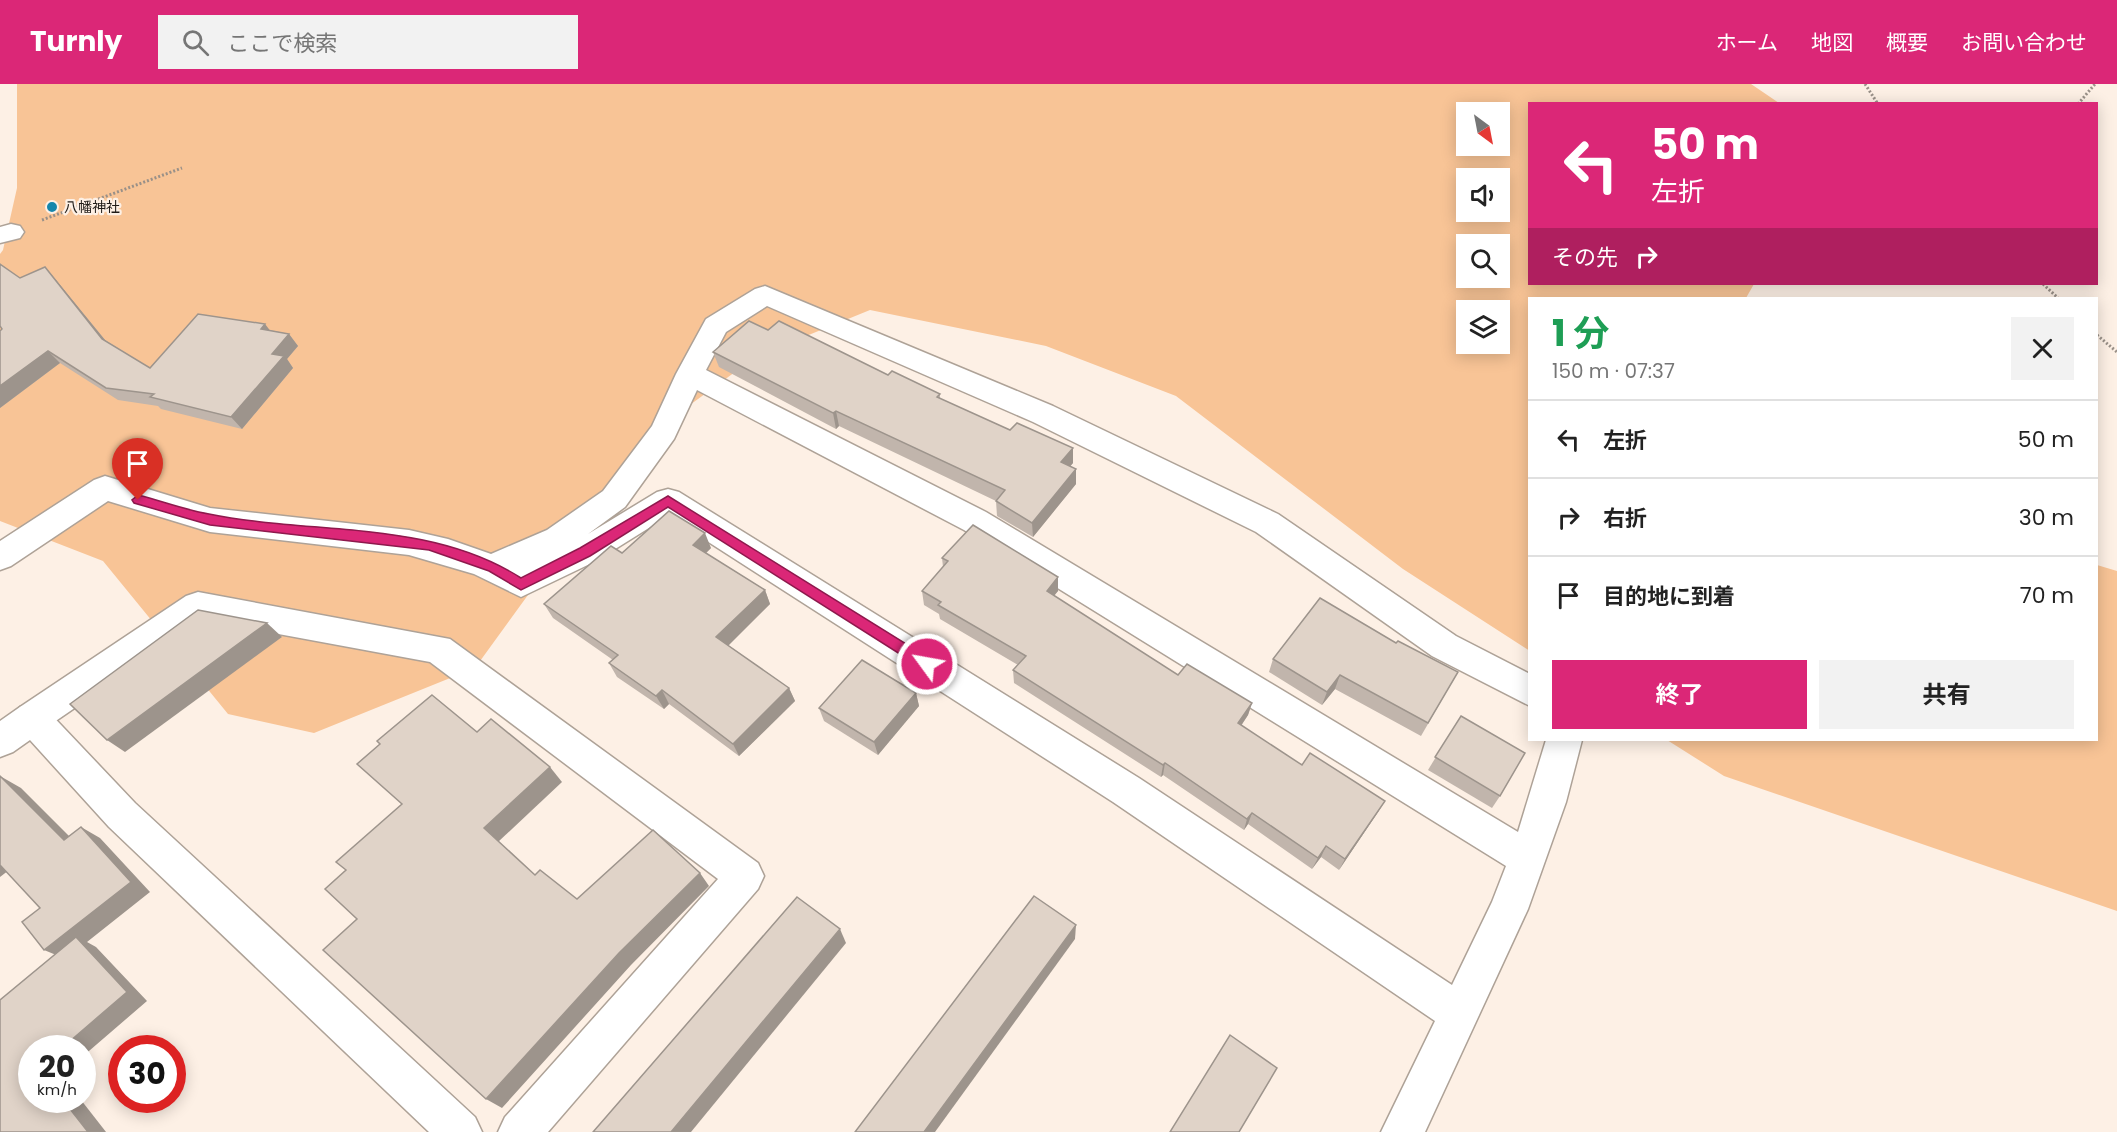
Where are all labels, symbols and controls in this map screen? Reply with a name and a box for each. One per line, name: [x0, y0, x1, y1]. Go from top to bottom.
search box: [158, 15, 578, 69]
text: Turnly: [30, 22, 122, 61]
icon: search: [179, 26, 212, 59]
text: ここで検索: [227, 28, 337, 59]
text: ホーム: [1716, 28, 1778, 57]
text: 地図: [1811, 28, 1853, 57]
text: 概要: [1886, 28, 1928, 57]
text: お問い合わせ: [1961, 28, 2087, 57]
north arrow: [1456, 102, 1510, 156]
map controls: [1456, 102, 1510, 354]
text: 50 m: [1651, 115, 1759, 174]
icon: left: [1552, 126, 1630, 204]
button: sound: [1456, 168, 1510, 222]
text: 左折: [1651, 173, 1705, 210]
place label: 八幡神社: [64, 197, 120, 217]
marker: 八幡神社: [45, 200, 59, 214]
button: search: [1456, 234, 1510, 288]
icon: right: [1630, 240, 1663, 273]
text: その先: [1552, 242, 1618, 273]
button: layers: [1456, 300, 1510, 354]
text: 1 分: [1552, 308, 1609, 359]
button: close: [2011, 317, 2074, 380]
text: 150 m · 07:37: [1552, 357, 1675, 385]
icon: left: [1552, 423, 1585, 456]
text: 50 m: [2018, 424, 2074, 455]
text: 左折: [1603, 425, 1647, 456]
pin: [112, 438, 163, 500]
icon: arrive: [121, 447, 154, 480]
icon: right: [1552, 501, 1585, 534]
text: 30 m: [2019, 502, 2074, 533]
text: 右折: [1603, 503, 1647, 534]
icon: arrive: [1552, 579, 1585, 612]
text: 70 m: [2020, 580, 2074, 611]
text: 目的地に到着: [1603, 581, 1735, 612]
position arrow: [895, 632, 959, 696]
button: 終了: [1552, 660, 1807, 729]
button: 共有: [1819, 660, 2074, 729]
speed limit sign: 30: [108, 1035, 186, 1113]
text: 20: [39, 1045, 75, 1088]
text: km/h: [37, 1079, 77, 1100]

